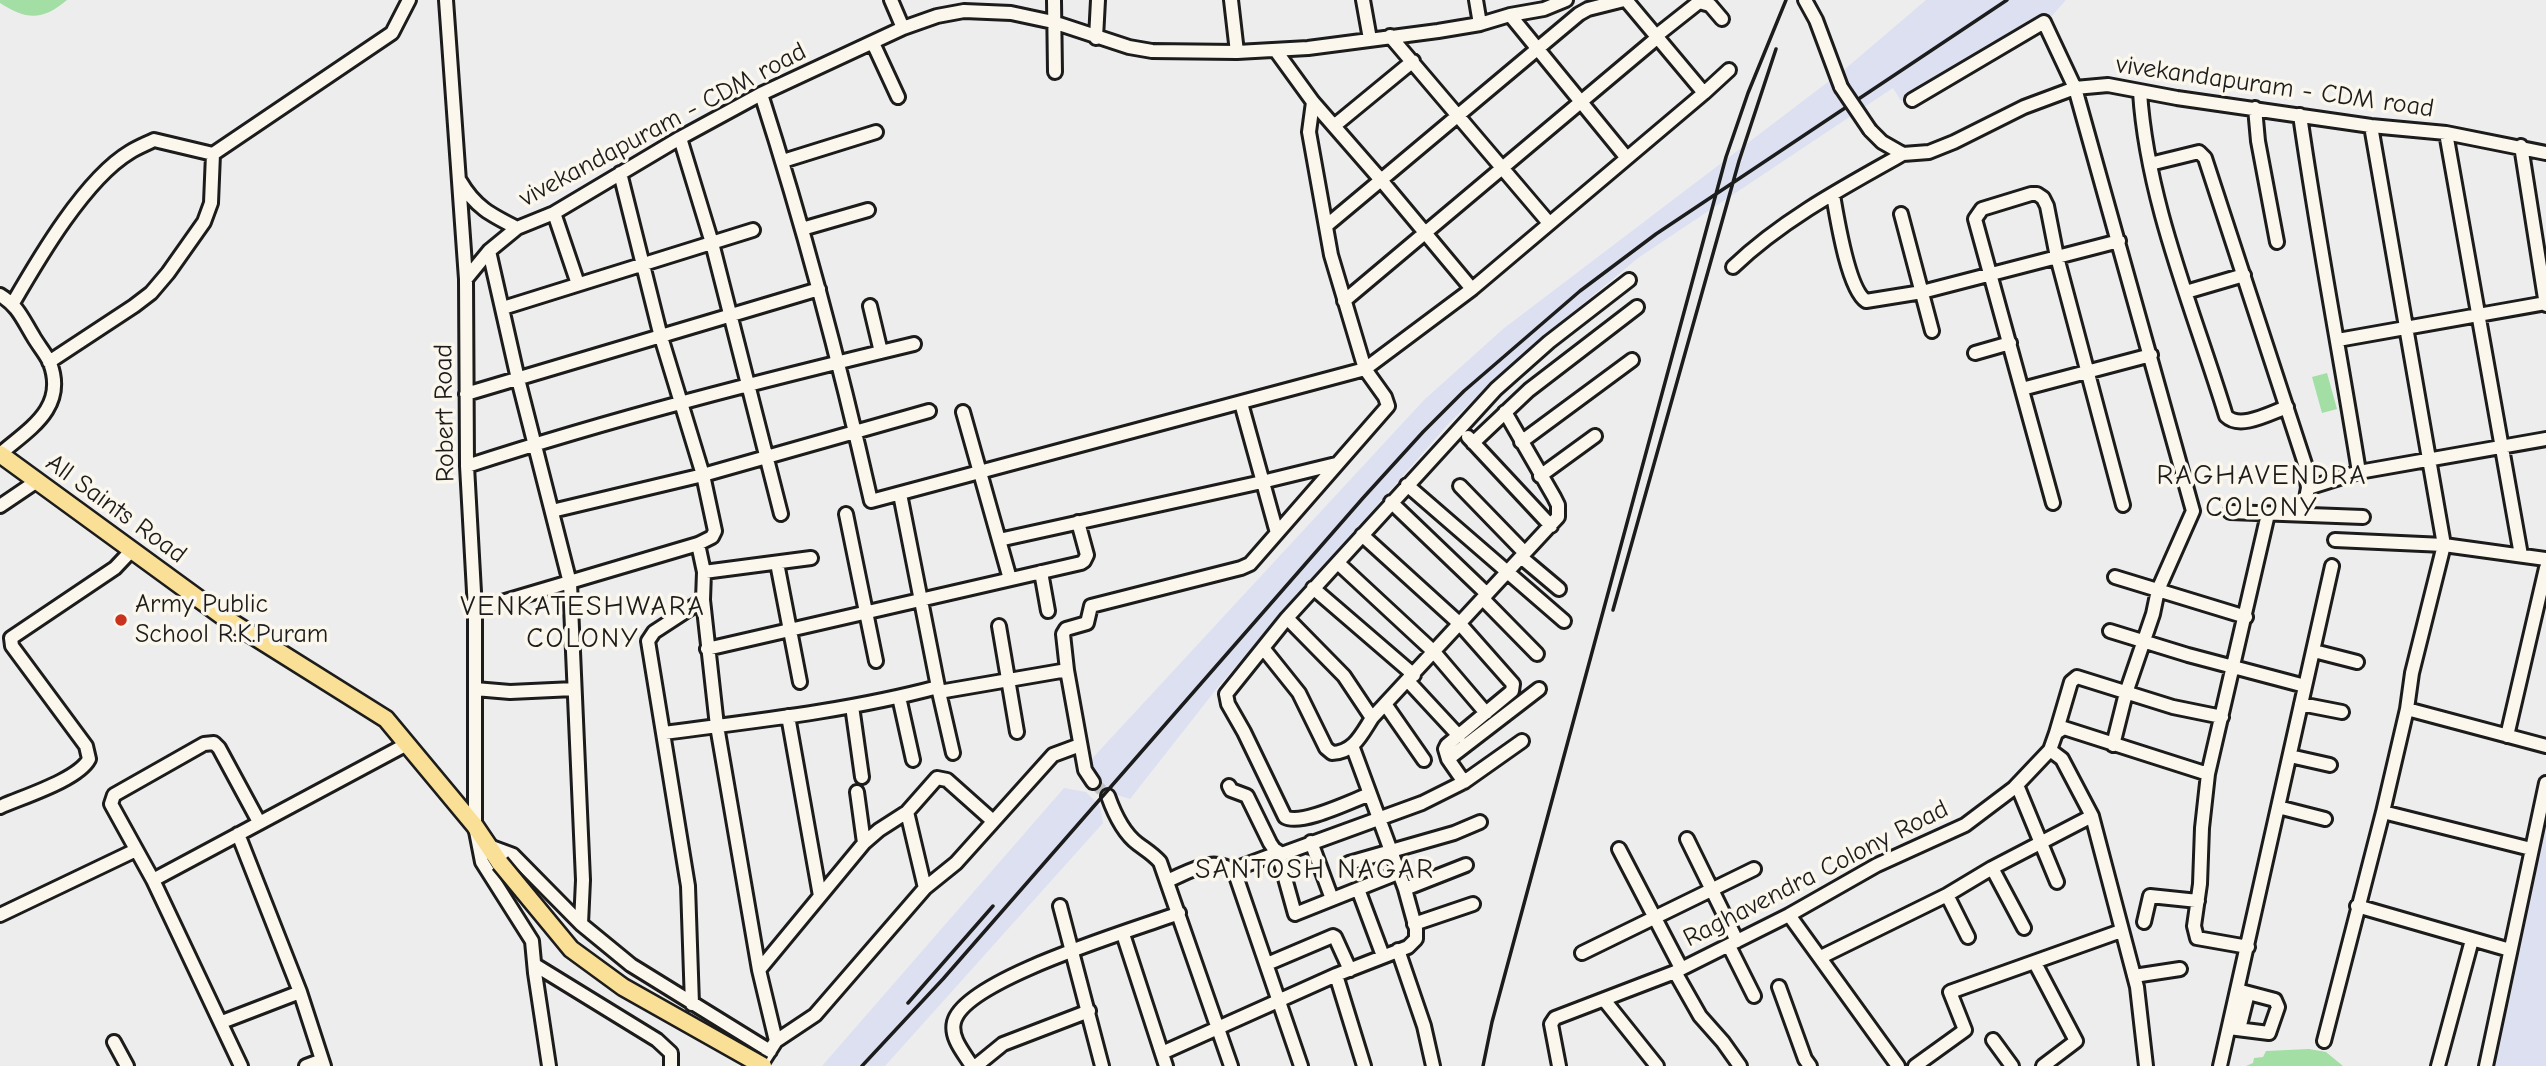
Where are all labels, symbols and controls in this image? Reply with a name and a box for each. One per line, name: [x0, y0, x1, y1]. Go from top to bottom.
street label: vivekandapuram - CDM road: [514, 36, 812, 214]
street label: vivekandapuram - CDM road: [2114, 49, 2436, 125]
street label: Robert Road: [428, 344, 462, 482]
street label: All Saints Road: [40, 448, 192, 570]
district label: RAGHAVENDRA COLONY: [2158, 459, 2366, 525]
place label: Army Public School R.K.Puram: [135, 589, 328, 650]
district label: VENKATESHWARA COLONY: [462, 590, 704, 656]
marker: Army Public School R.K.Puram: [113, 612, 129, 628]
street label: Raghavendra Colony Road: [1678, 794, 1954, 954]
district label: SANTOSH NAGAR: [1197, 853, 1433, 887]

